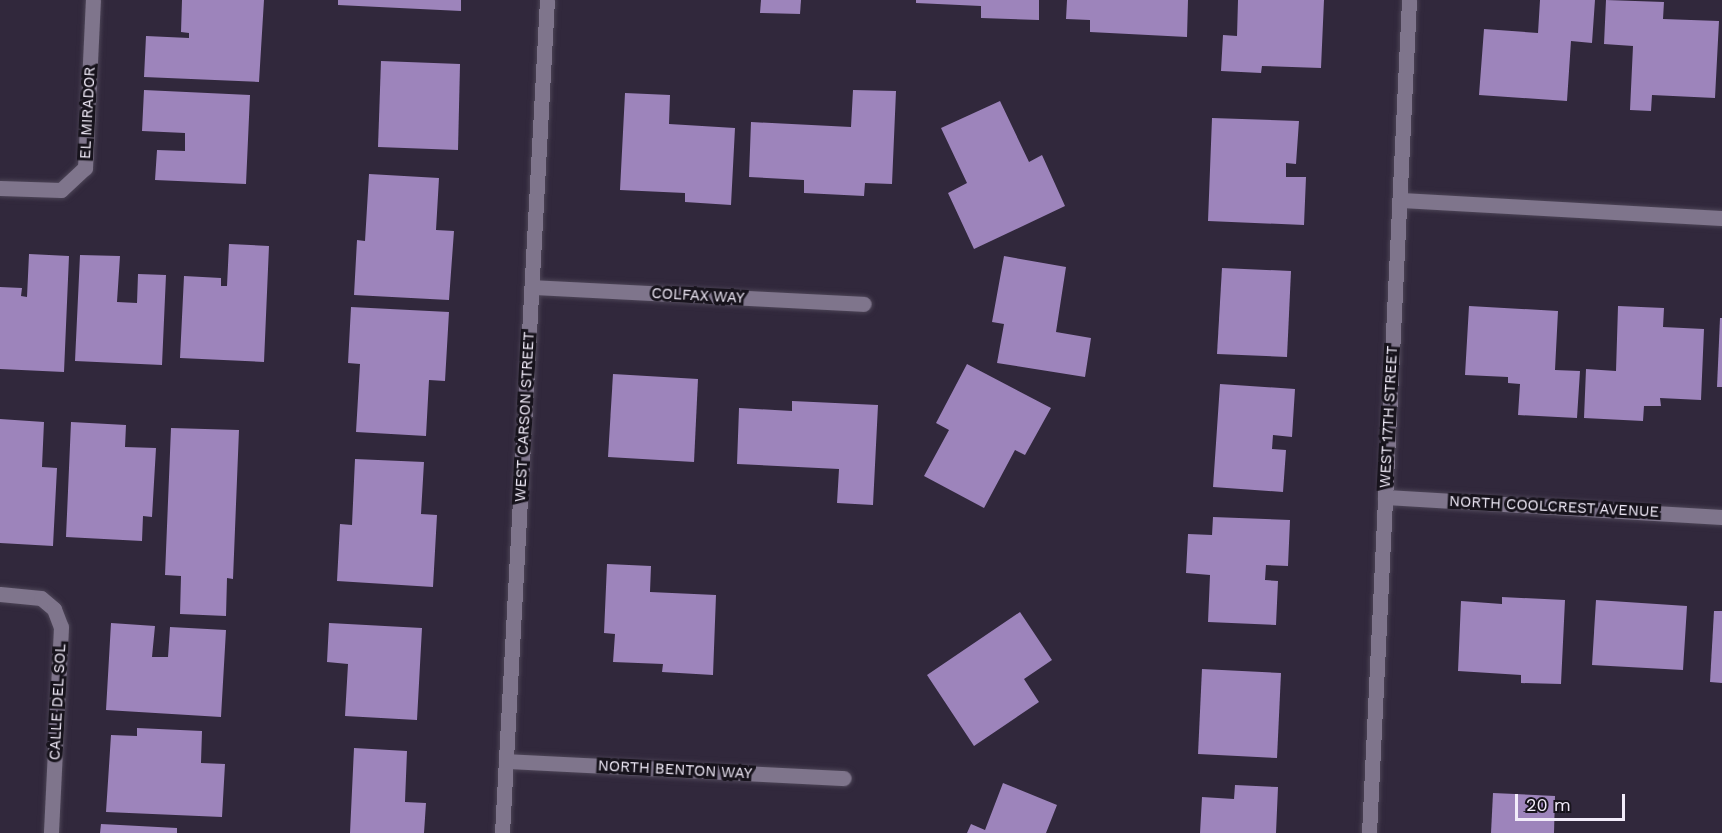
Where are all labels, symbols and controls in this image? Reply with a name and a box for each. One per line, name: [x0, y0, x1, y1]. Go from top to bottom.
street label: EL MIRADOR: [77, 66, 99, 160]
street label: COLFAX WAY: [651, 285, 745, 307]
street label: WEST CARSON STREET: [512, 331, 538, 503]
street label: WEST 17TH STREET: [1376, 345, 1402, 489]
street label: NORTH COOLCREST AVENUE: [1448, 492, 1660, 522]
street label: CALLE DEL SOL: [46, 643, 70, 761]
street label: NORTH BENTON WAY: [597, 757, 753, 783]
scale bar: [1518, 782, 1628, 820]
text: 20 m: [1526, 794, 1571, 815]

